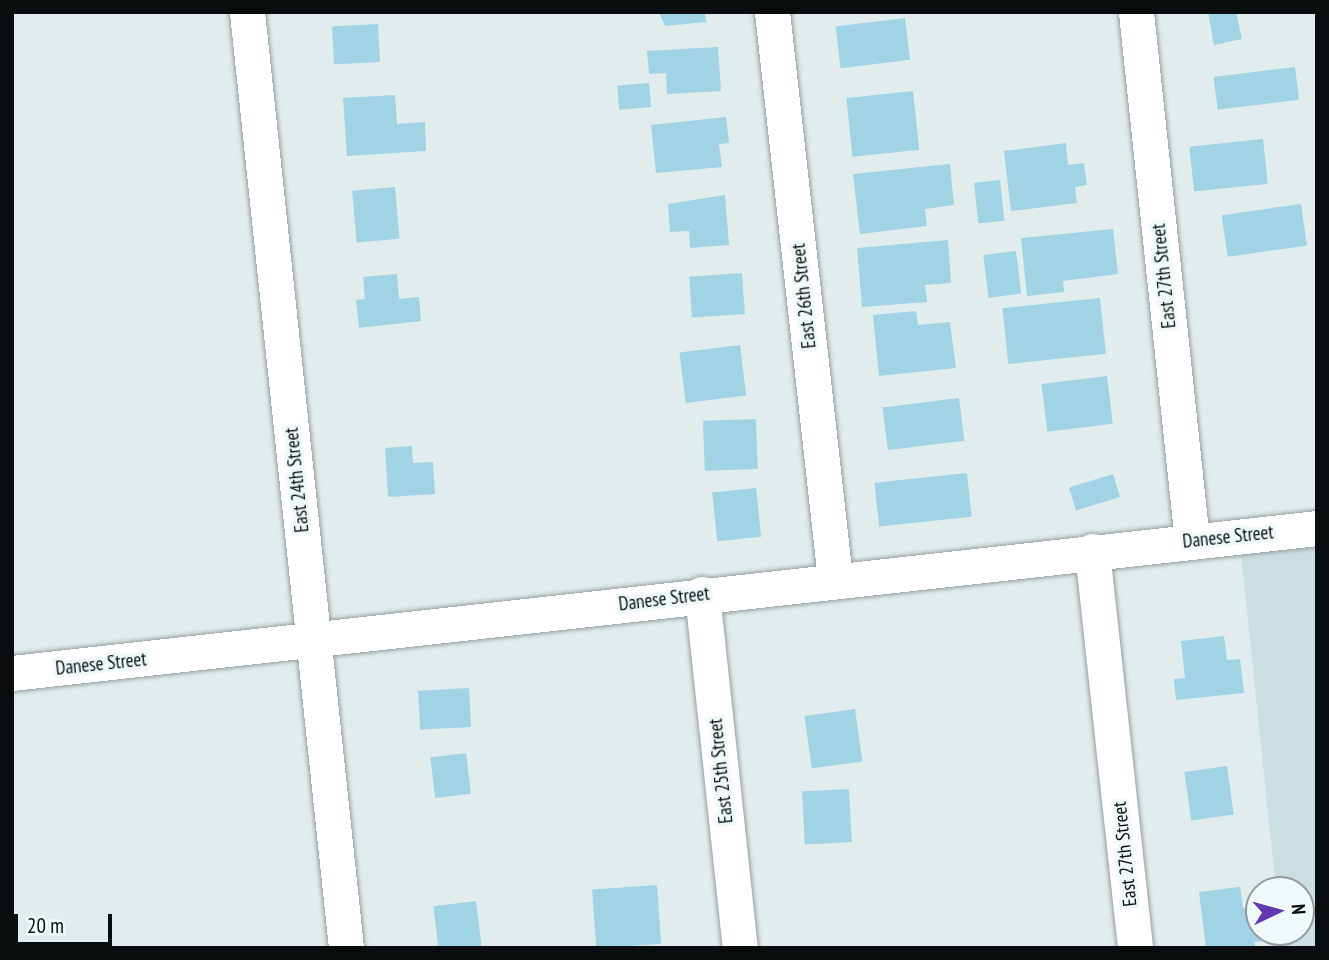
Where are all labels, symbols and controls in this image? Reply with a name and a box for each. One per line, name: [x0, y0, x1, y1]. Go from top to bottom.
street label: East 27th Street: [1147, 222, 1181, 330]
street label: East 26th Street: [787, 242, 821, 350]
street label: East 24th Street: [280, 426, 314, 534]
street label: Danese Street: [1181, 521, 1275, 553]
street label: Danese Street: [617, 582, 711, 616]
street label: Danese Street: [54, 648, 148, 680]
street label: East 25th Street: [704, 717, 738, 825]
street label: East 27th Street: [1108, 800, 1142, 908]
north arrow: [1245, 876, 1315, 946]
scale bar: [18, 900, 116, 944]
text: N: [1287, 903, 1311, 915]
text: 20 m: [27, 912, 64, 939]

